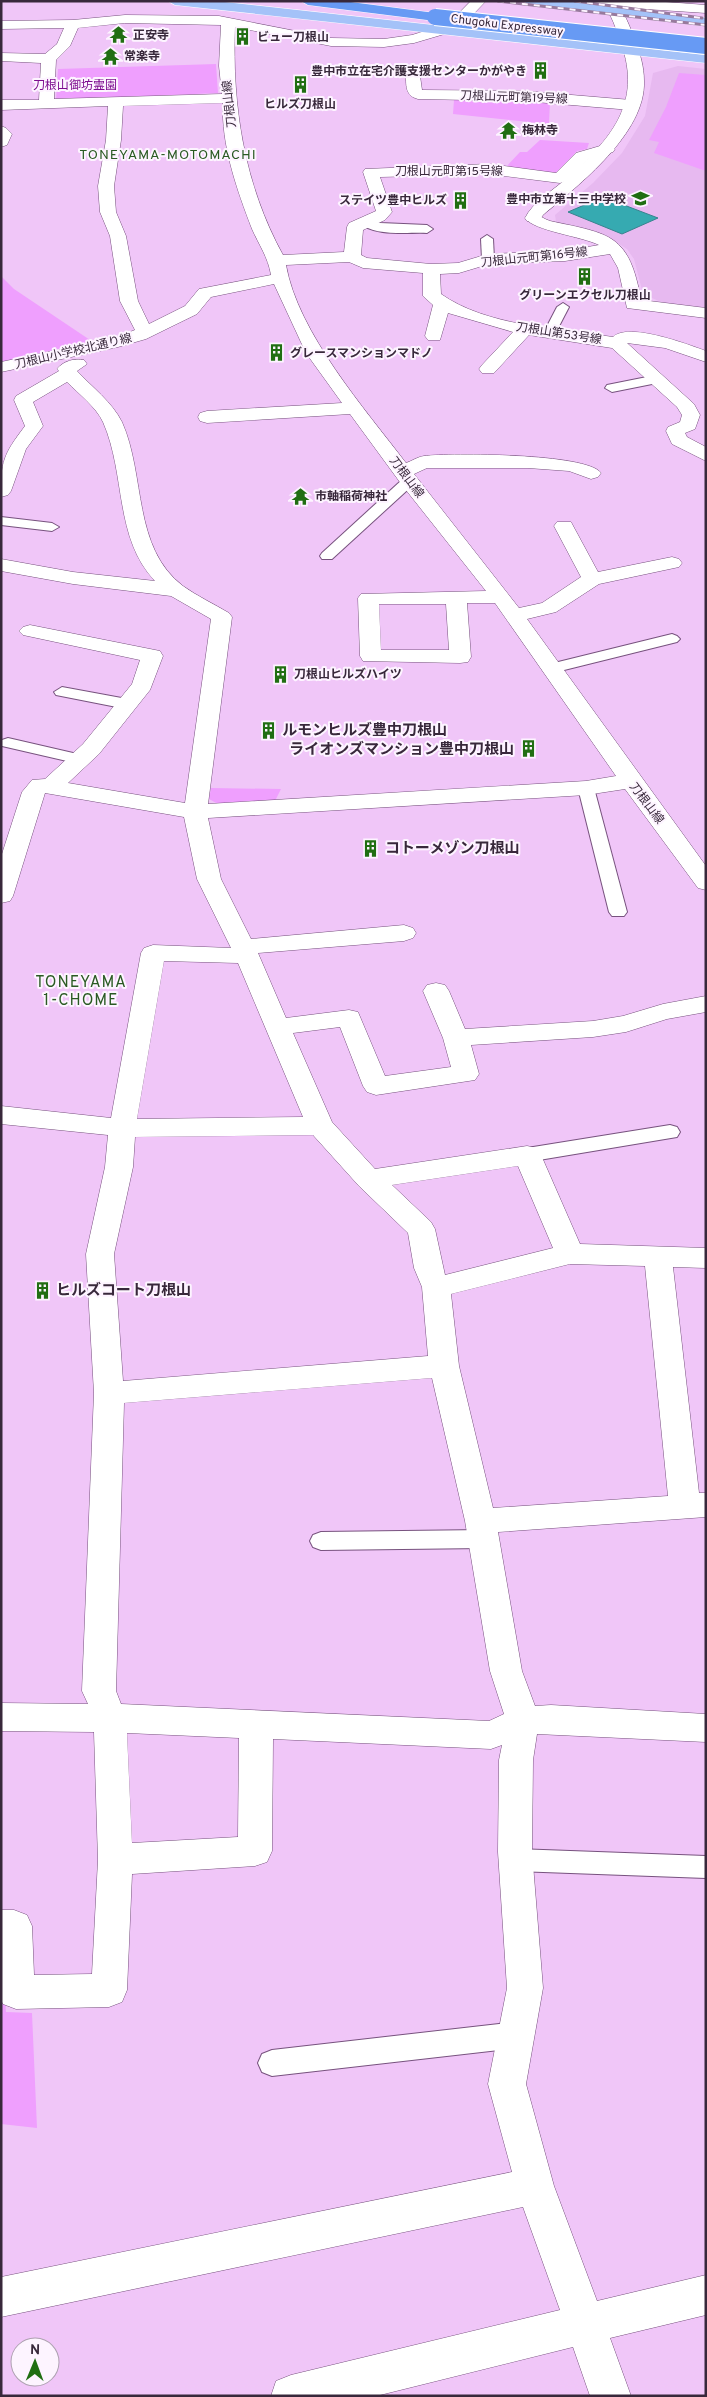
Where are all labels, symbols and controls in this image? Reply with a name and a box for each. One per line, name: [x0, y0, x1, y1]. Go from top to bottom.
street label: Chugoku Expressway: [450, 11, 564, 41]
temple icon: 正安寺: [109, 25, 129, 45]
building icon: ビュー刀根山: [233, 27, 253, 47]
place label: 正安寺: [133, 28, 169, 44]
place label: ビュー刀根山: [257, 30, 329, 46]
temple icon: 常楽寺: [100, 46, 120, 66]
place label: 常楽寺: [124, 49, 160, 65]
building icon: 豊中市立在宅介護支援センターかがやき: [531, 61, 551, 81]
place label: 豊中市立在宅介護支援センターかがやき: [311, 64, 527, 80]
building icon: ヒルズ刀根山: [290, 75, 310, 95]
park label: 刀根山御坊霊園: [33, 78, 117, 94]
street label: 刀根山線: [220, 79, 240, 129]
street label: 刀根山元町第19号線: [460, 88, 568, 108]
place label: ヒルズ刀根山: [264, 97, 336, 113]
temple icon: 梅林寺: [498, 120, 518, 140]
place label: 梅林寺: [522, 123, 558, 139]
district label: TONEYAMA-MOTOMACHI: [79, 147, 257, 164]
street label: 刀根山元町第15号線: [395, 164, 503, 180]
school or university icon: 豊中市立第十三中学校: [630, 189, 650, 209]
building icon: ステイツ豊中ヒルズ: [451, 190, 471, 210]
place label: 豊中市立第十三中学校: [506, 192, 626, 208]
place label: ステイツ豊中ヒルズ: [339, 193, 447, 209]
street label: 刀根山元町第16号線: [480, 244, 588, 272]
building icon: グリーンエクセル刀根山: [575, 266, 595, 286]
place label: グリーンエクセル刀根山: [519, 288, 651, 304]
street label: 刀根山第53号線: [515, 319, 603, 349]
street label: 刀根山小学校北通り線: [13, 331, 133, 373]
building icon: グレースマンションマドノ: [266, 343, 286, 363]
place label: グレースマンションマドノ: [290, 346, 433, 362]
street label: 刀根山線: [385, 454, 427, 502]
temple icon: 市軸稲荷神社: [291, 486, 311, 506]
place label: 市軸稲荷神社: [315, 489, 387, 505]
building icon: 刀根山ヒルズハイツ: [270, 664, 290, 684]
place label: 刀根山ヒルズハイツ: [294, 667, 402, 683]
building icon: ルモンヒルズ豊中刀根山: [258, 720, 278, 740]
place label: ルモンヒルズ豊中刀根山: [282, 721, 447, 741]
building icon: ライオンズマンション豊中刀根山: [518, 739, 538, 759]
place label: ライオンズマンション豊中刀根山: [289, 740, 514, 760]
street label: 刀根山線: [625, 780, 667, 828]
building icon: コトーメゾン刀根山: [361, 838, 381, 858]
place label: コトーメゾン刀根山: [385, 840, 519, 859]
district label: TONEYAMA 1-CHOME: [35, 973, 127, 1011]
building icon: ヒルズコート刀根山: [32, 1280, 52, 1300]
place label: ヒルズコート刀根山: [56, 1281, 191, 1301]
north arrow: [10, 2337, 60, 2387]
text: N: [30, 2342, 40, 2359]

